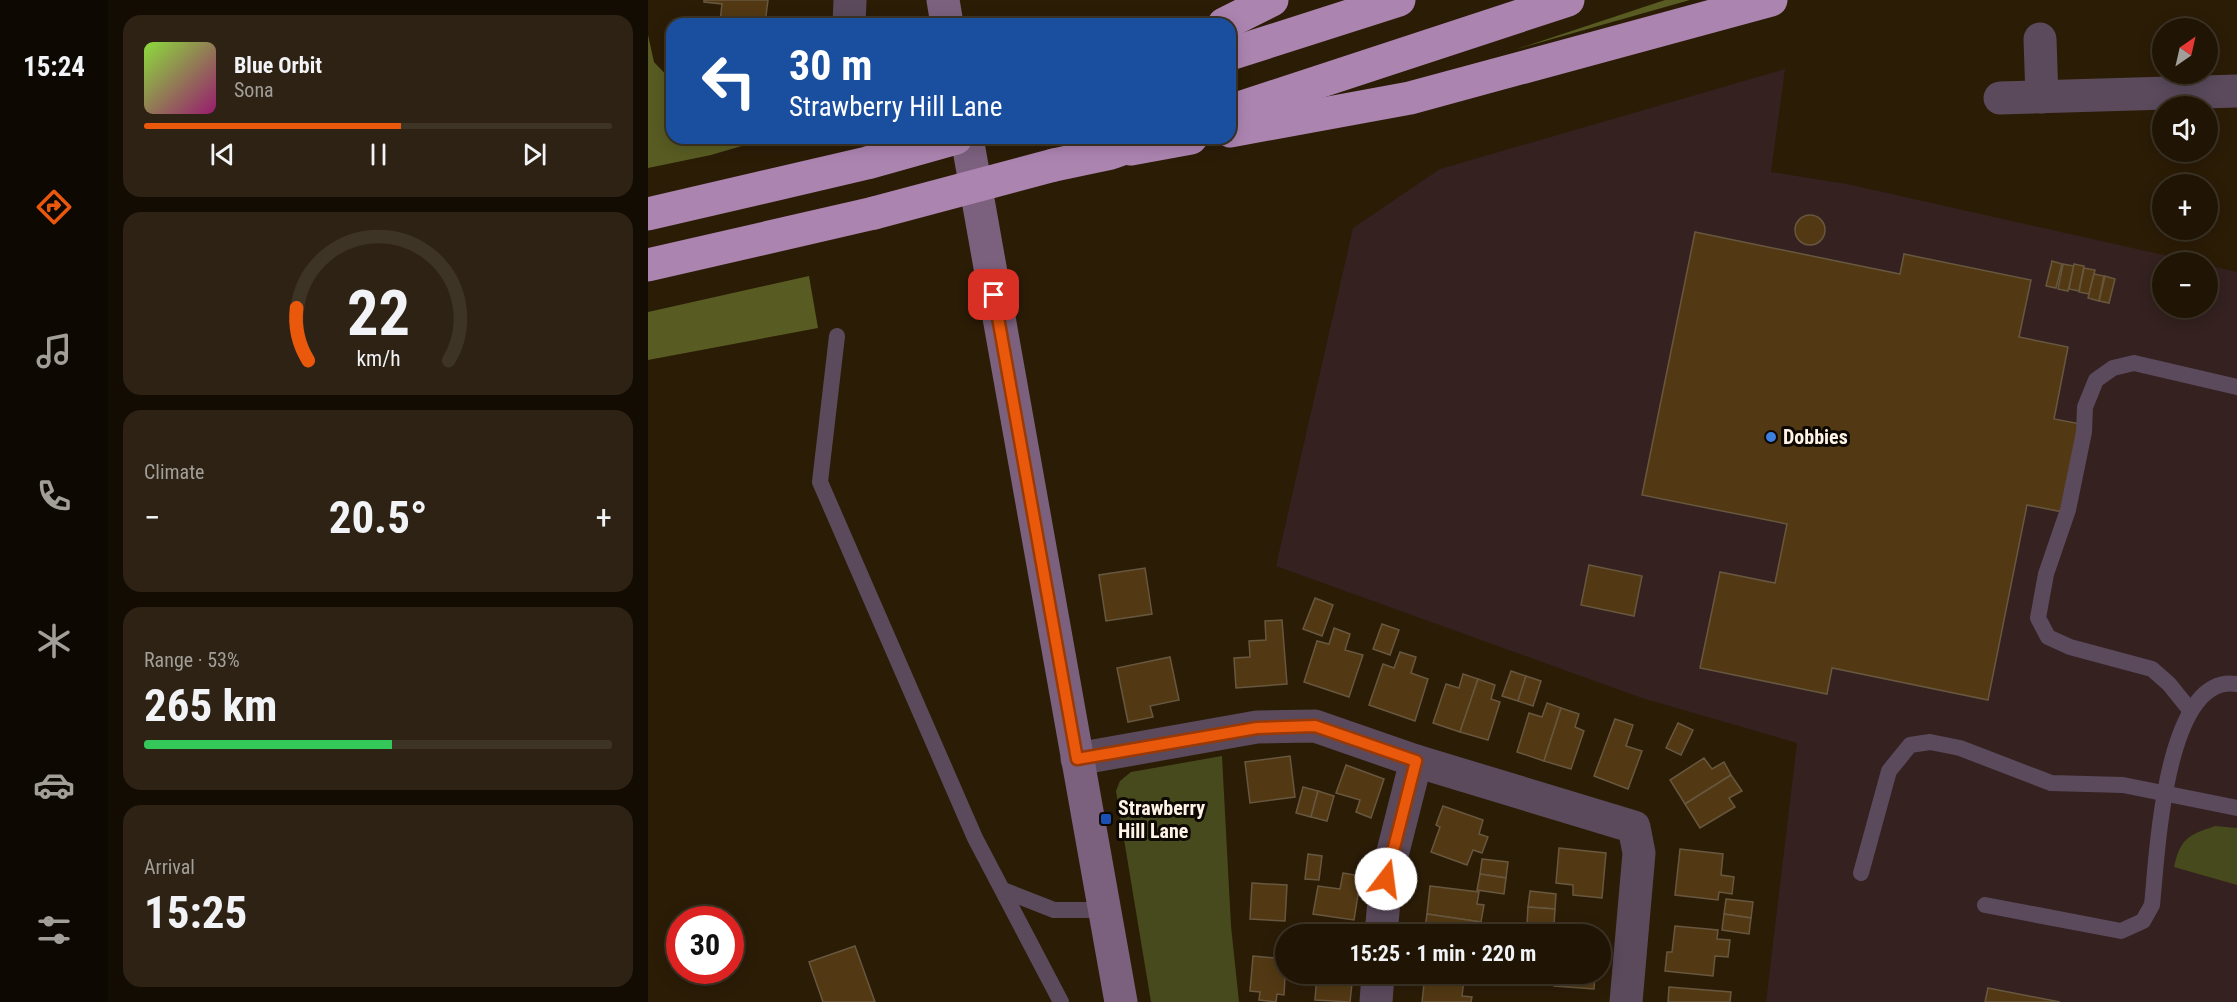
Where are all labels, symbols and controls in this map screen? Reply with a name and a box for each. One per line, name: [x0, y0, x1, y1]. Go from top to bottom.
north arrow: [2152, 18, 2218, 84]
map controls: [2152, 18, 2218, 318]
text: 30 m: [789, 41, 872, 90]
icon: left: [690, 42, 768, 120]
text: 15:24: [23, 51, 85, 83]
text: Blue Orbit: [234, 53, 322, 78]
text: Sona: [234, 78, 274, 102]
text: Strawberry Hill Lane: [789, 91, 1002, 123]
button: sound: [2152, 96, 2218, 162]
icon: previous: [206, 138, 239, 171]
icon: pause: [362, 138, 395, 171]
icon: next: [518, 138, 551, 171]
button: +: [2152, 174, 2218, 240]
icon: directions: [33, 186, 75, 228]
button: −: [2152, 252, 2218, 318]
pin: [968, 269, 1019, 320]
text: 22: [346, 277, 410, 350]
icon: arrive: [977, 278, 1010, 311]
icon: music: [33, 330, 75, 372]
text: km/h: [356, 346, 400, 371]
place label: Dobbies: [1783, 425, 1848, 449]
marker: Dobbies: [1764, 430, 1778, 444]
text: Climate: [144, 460, 204, 484]
icon: phone: [33, 475, 75, 517]
text: 20.5°: [329, 491, 427, 544]
text: −: [144, 498, 161, 537]
text: +: [596, 498, 612, 537]
icon: climate: [33, 620, 75, 662]
text: Range · 53%: [144, 648, 240, 672]
text: 265 km: [144, 679, 277, 732]
icon: car: [33, 764, 75, 806]
place label: Strawberry Hill Lane: [1118, 796, 1205, 843]
marker: Strawberry Hill Lane: [1099, 812, 1113, 826]
position arrow: [1354, 847, 1418, 911]
text: Arrival: [144, 855, 195, 879]
text: 15:25: [144, 886, 247, 939]
speed limit sign: 30: [666, 906, 744, 984]
icon: filters: [33, 909, 75, 951]
text: 15:25 · 1 min · 220 m: [1350, 941, 1536, 966]

